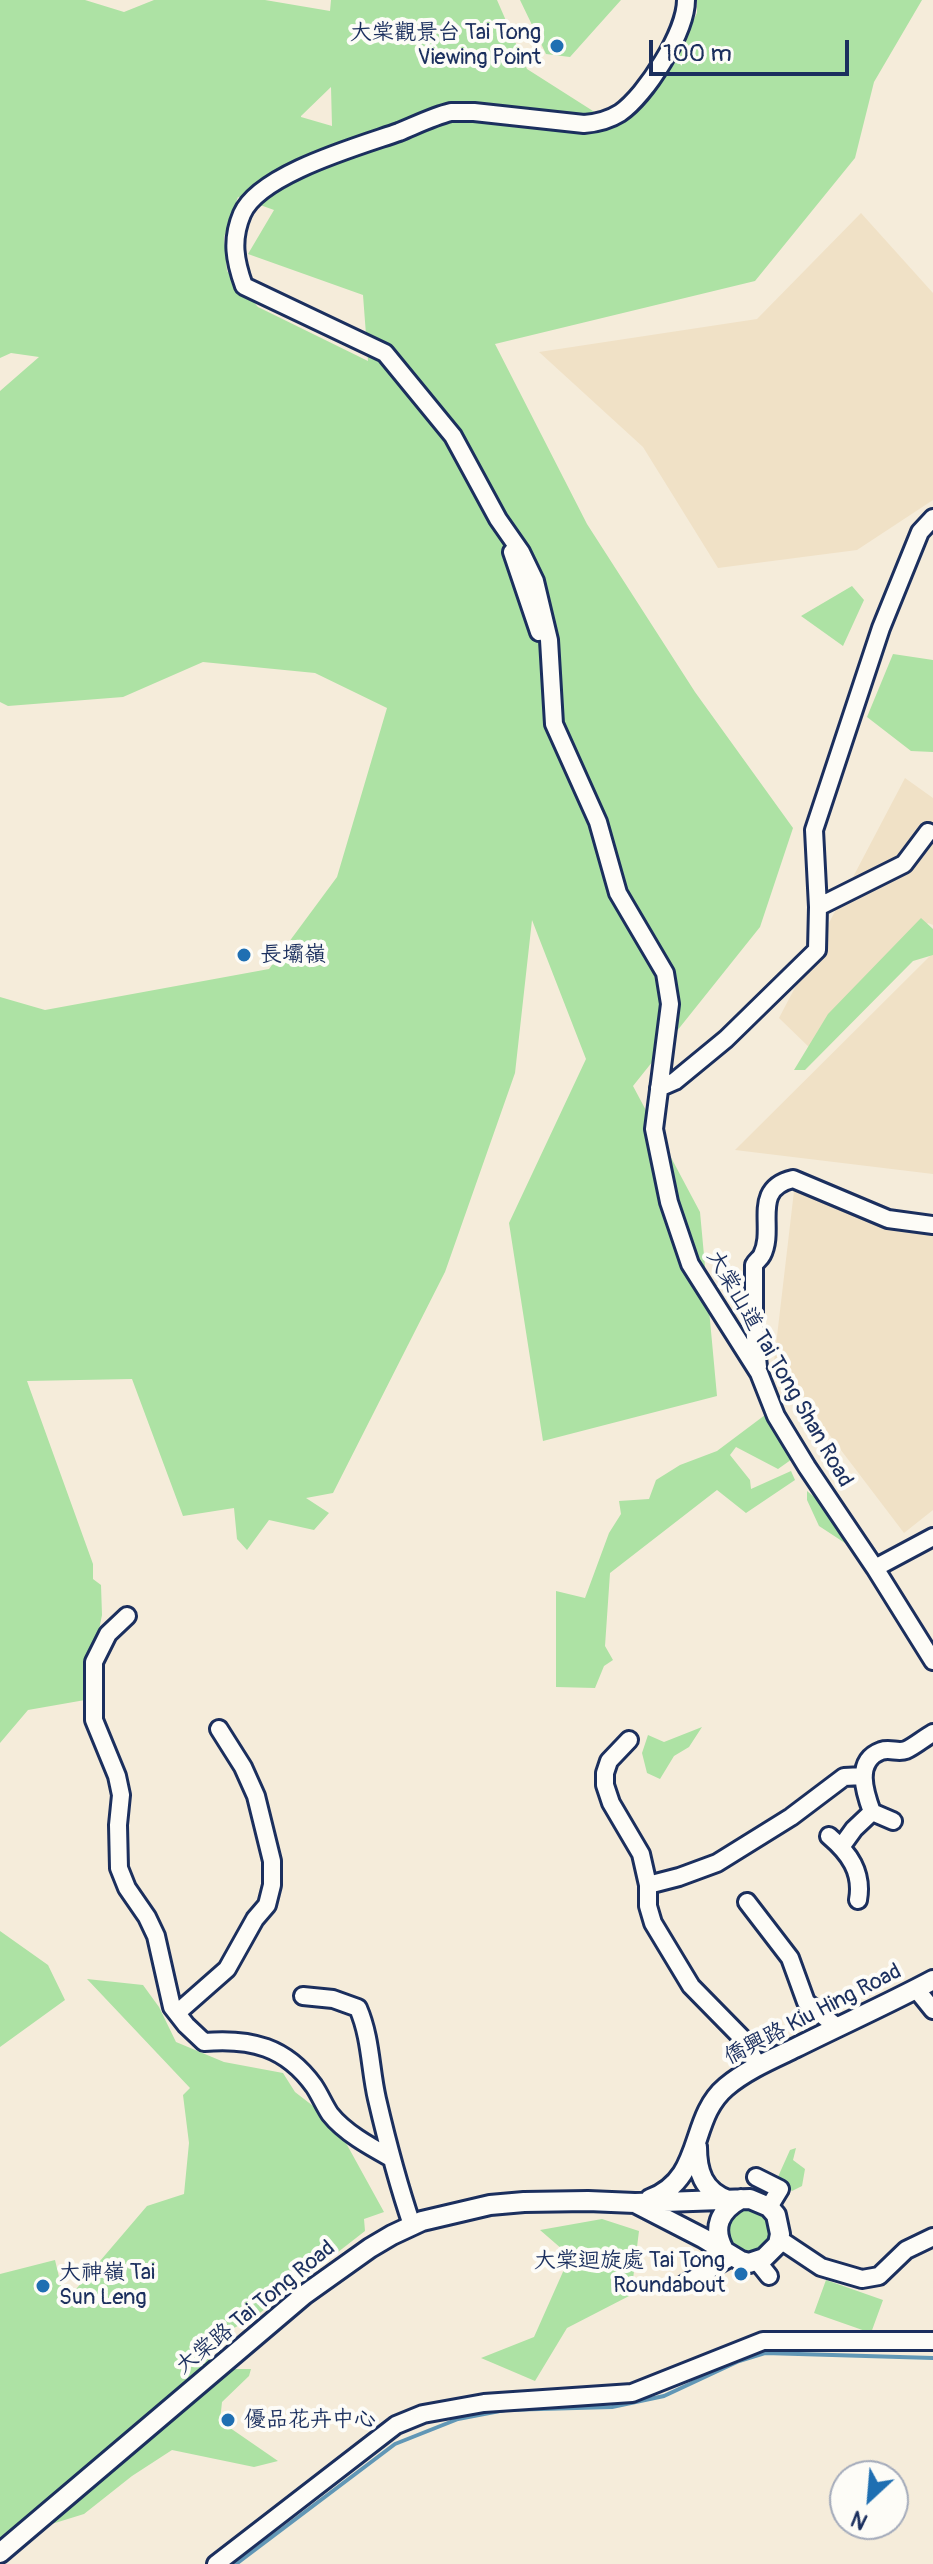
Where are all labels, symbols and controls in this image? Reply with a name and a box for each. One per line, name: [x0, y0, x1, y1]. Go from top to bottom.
place label: 大棠觀景台 Tai Tong Viewing Point: [350, 20, 541, 72]
scale bar: [653, 24, 853, 74]
marker: 大棠觀景台 Tai Tong Viewing Point: [548, 37, 566, 55]
text: 100 m: [663, 39, 732, 68]
place label: 長壩嶺: [260, 942, 326, 968]
marker: 長壩嶺: [235, 946, 253, 964]
street label: 大棠山道 Tai Tong Shan Road: [700, 1246, 858, 1492]
street label: 僑興路 Kiu Hing Road: [720, 1959, 906, 2071]
street label: 大棠路 Tai Tong Road: [171, 2236, 341, 2380]
place label: 大棠迴旋處 Tai Tong Roundabout: [534, 2248, 725, 2300]
place label: 大神嶺 Tai Sun Leng: [59, 2260, 155, 2312]
marker: 大棠迴旋處 Tai Tong Roundabout: [732, 2265, 750, 2283]
marker: 大神嶺 Tai Sun Leng: [34, 2277, 52, 2295]
place label: 優品花卉中心: [244, 2407, 376, 2433]
marker: 優品花卉中心: [219, 2411, 237, 2429]
north arrow: [829, 2460, 909, 2540]
text: N: [847, 2504, 872, 2536]

